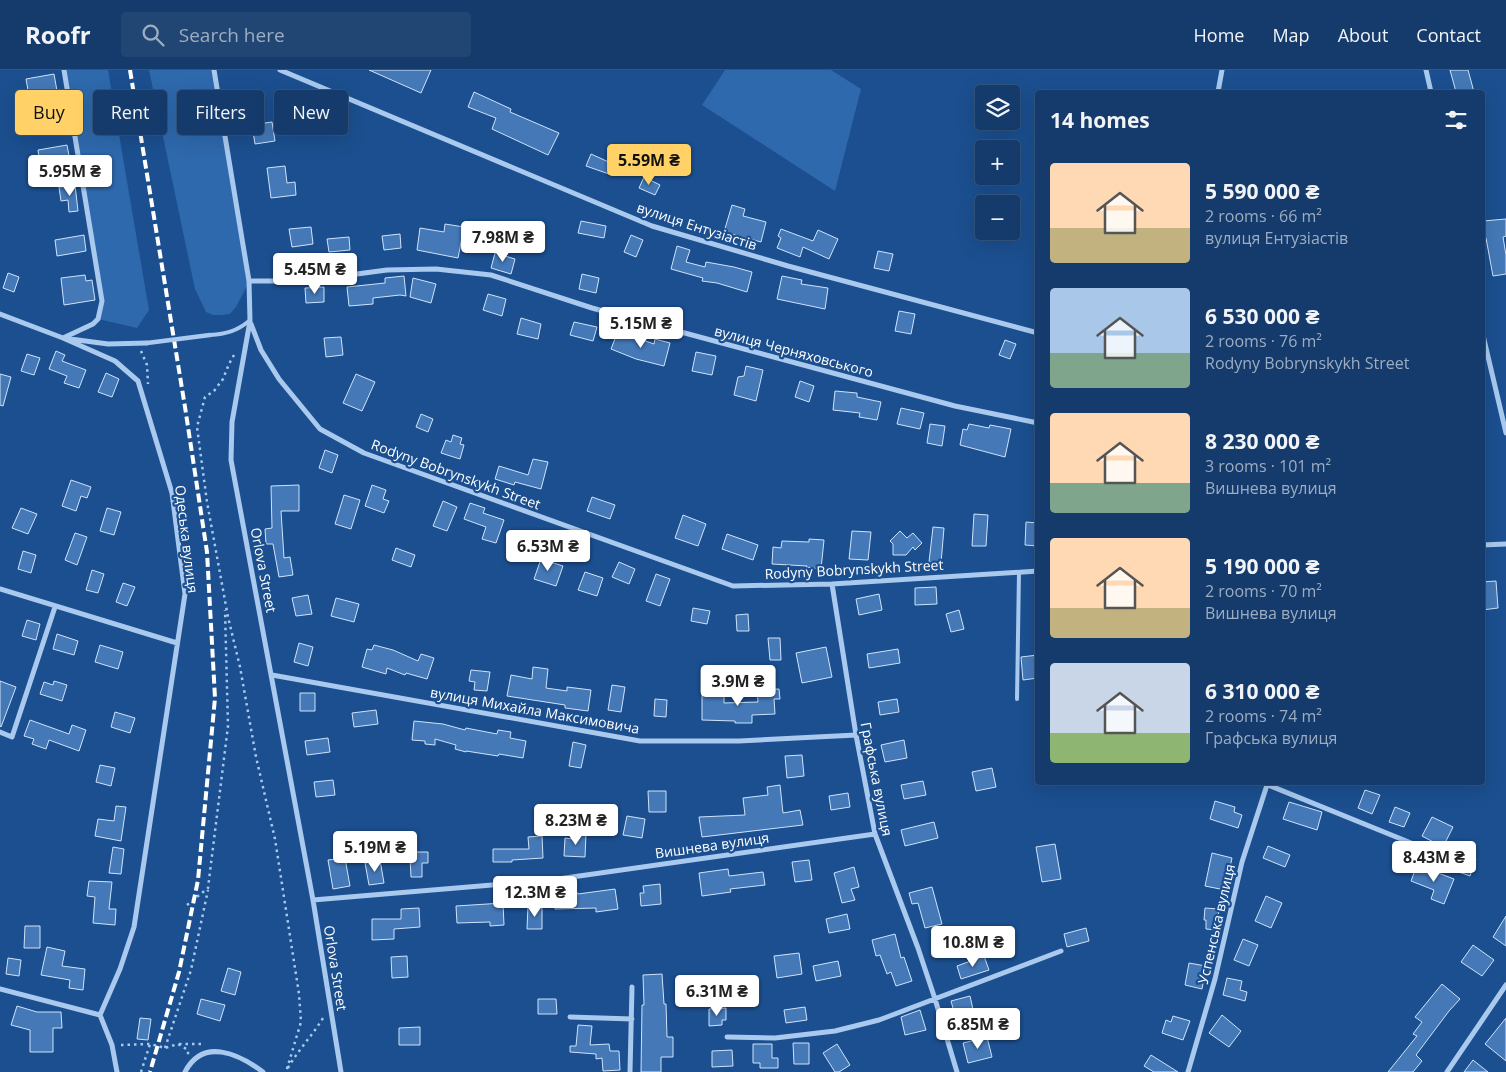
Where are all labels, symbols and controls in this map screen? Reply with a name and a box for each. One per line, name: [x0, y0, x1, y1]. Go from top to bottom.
search box: [121, 12, 471, 57]
text: Roofr: [25, 18, 91, 51]
icon: search: [139, 21, 167, 49]
text: Search here: [179, 22, 285, 48]
text: Home: [1194, 23, 1244, 47]
text: Map: [1272, 23, 1310, 47]
text: About: [1338, 23, 1388, 47]
text: Contact: [1416, 23, 1481, 47]
map controls: [975, 85, 1020, 240]
button: layers: [975, 85, 1020, 130]
chip: Buy: [15, 90, 83, 135]
chip: Rent: [93, 90, 167, 135]
chip: Filters: [177, 90, 264, 135]
chip: New: [274, 90, 348, 135]
text: 14 homes: [1050, 106, 1150, 134]
icon: filters: [1442, 106, 1470, 134]
button: +: [975, 140, 1020, 185]
pin: 5.59M ₴: [603, 144, 695, 186]
text: 5.59M ₴: [618, 149, 680, 171]
pin: 5.95M ₴: [24, 154, 116, 197]
text: 5.95M ₴: [39, 160, 101, 182]
text: 5 590 000 ₴: [1205, 177, 1319, 205]
icon: home: [1090, 183, 1150, 243]
button: −: [975, 195, 1020, 240]
street label: вулиця Ентузіастів: [634, 198, 760, 254]
text: 2 rooms · 66 m²: [1205, 205, 1322, 227]
pin: 7.98M ₴: [457, 220, 549, 263]
text: 7.98M ₴: [472, 226, 534, 248]
text: вулиця Ентузіастів: [1205, 227, 1348, 249]
pin: 5.45M ₴: [269, 252, 361, 295]
text: 5.45M ₴: [284, 258, 346, 280]
text: 6 530 000 ₴: [1205, 302, 1319, 330]
pin: 5.15M ₴: [595, 306, 687, 349]
icon: home: [1090, 308, 1150, 368]
text: 5.15M ₴: [610, 312, 672, 334]
street label: вулиця Черняховського: [712, 321, 876, 381]
text: 2 rooms · 76 m²: [1205, 330, 1322, 352]
text: Rodyny Bobrynskykh Street: [1205, 352, 1410, 374]
text: 8 230 000 ₴: [1205, 427, 1319, 455]
icon: home: [1090, 433, 1150, 493]
street label: Rodyny Bobrynskykh Street: [369, 434, 543, 514]
text: 3 rooms · 101 m²: [1205, 455, 1331, 477]
text: Вишнева вулиця: [1205, 477, 1337, 499]
street label: Одеська вулиця: [171, 484, 203, 594]
street label: Orlova Street: [246, 526, 282, 614]
pin: 6.53M ₴: [502, 530, 594, 572]
text: 6.53M ₴: [517, 535, 579, 557]
text: 5 190 000 ₴: [1205, 552, 1319, 580]
street label: Rodyny Bobrynskykh Street: [764, 555, 944, 583]
icon: home: [1090, 558, 1150, 618]
text: 2 rooms · 70 m²: [1205, 580, 1322, 602]
text: Вишнева вулиця: [1205, 602, 1337, 624]
pin: 3.9M ₴: [697, 664, 779, 707]
text: 3.9M ₴: [712, 670, 764, 692]
text: 6 310 000 ₴: [1205, 677, 1319, 705]
street label: вулиця Михайла Максимовича: [429, 682, 641, 738]
icon: home: [1090, 683, 1150, 743]
text: 2 rooms · 74 m²: [1205, 705, 1322, 727]
street label: Графська вулиця: [857, 720, 897, 838]
text: Графська вулиця: [1205, 727, 1337, 749]
pin: 8.23M ₴: [530, 804, 622, 846]
text: 8.23M ₴: [545, 809, 607, 831]
street label: Вишнева вулиця: [654, 828, 770, 862]
pin: 5.19M ₴: [329, 830, 421, 873]
text: 5.19M ₴: [344, 836, 406, 858]
pin: 8.43M ₴: [1388, 840, 1480, 883]
text: 8.43M ₴: [1403, 846, 1465, 868]
street label: Успенська вулиця: [1193, 862, 1239, 986]
pin: 12.3M ₴: [489, 876, 581, 918]
text: 12.3M ₴: [504, 881, 566, 903]
street label: Orlova Street: [320, 924, 352, 1012]
pin: 10.8M ₴: [927, 926, 1019, 968]
text: 10.8M ₴: [942, 931, 1004, 953]
pin: 6.31M ₴: [671, 974, 763, 1017]
text: 6.31M ₴: [686, 980, 748, 1002]
pin: 6.85M ₴: [932, 1008, 1024, 1050]
text: 6.85M ₴: [947, 1013, 1009, 1035]

